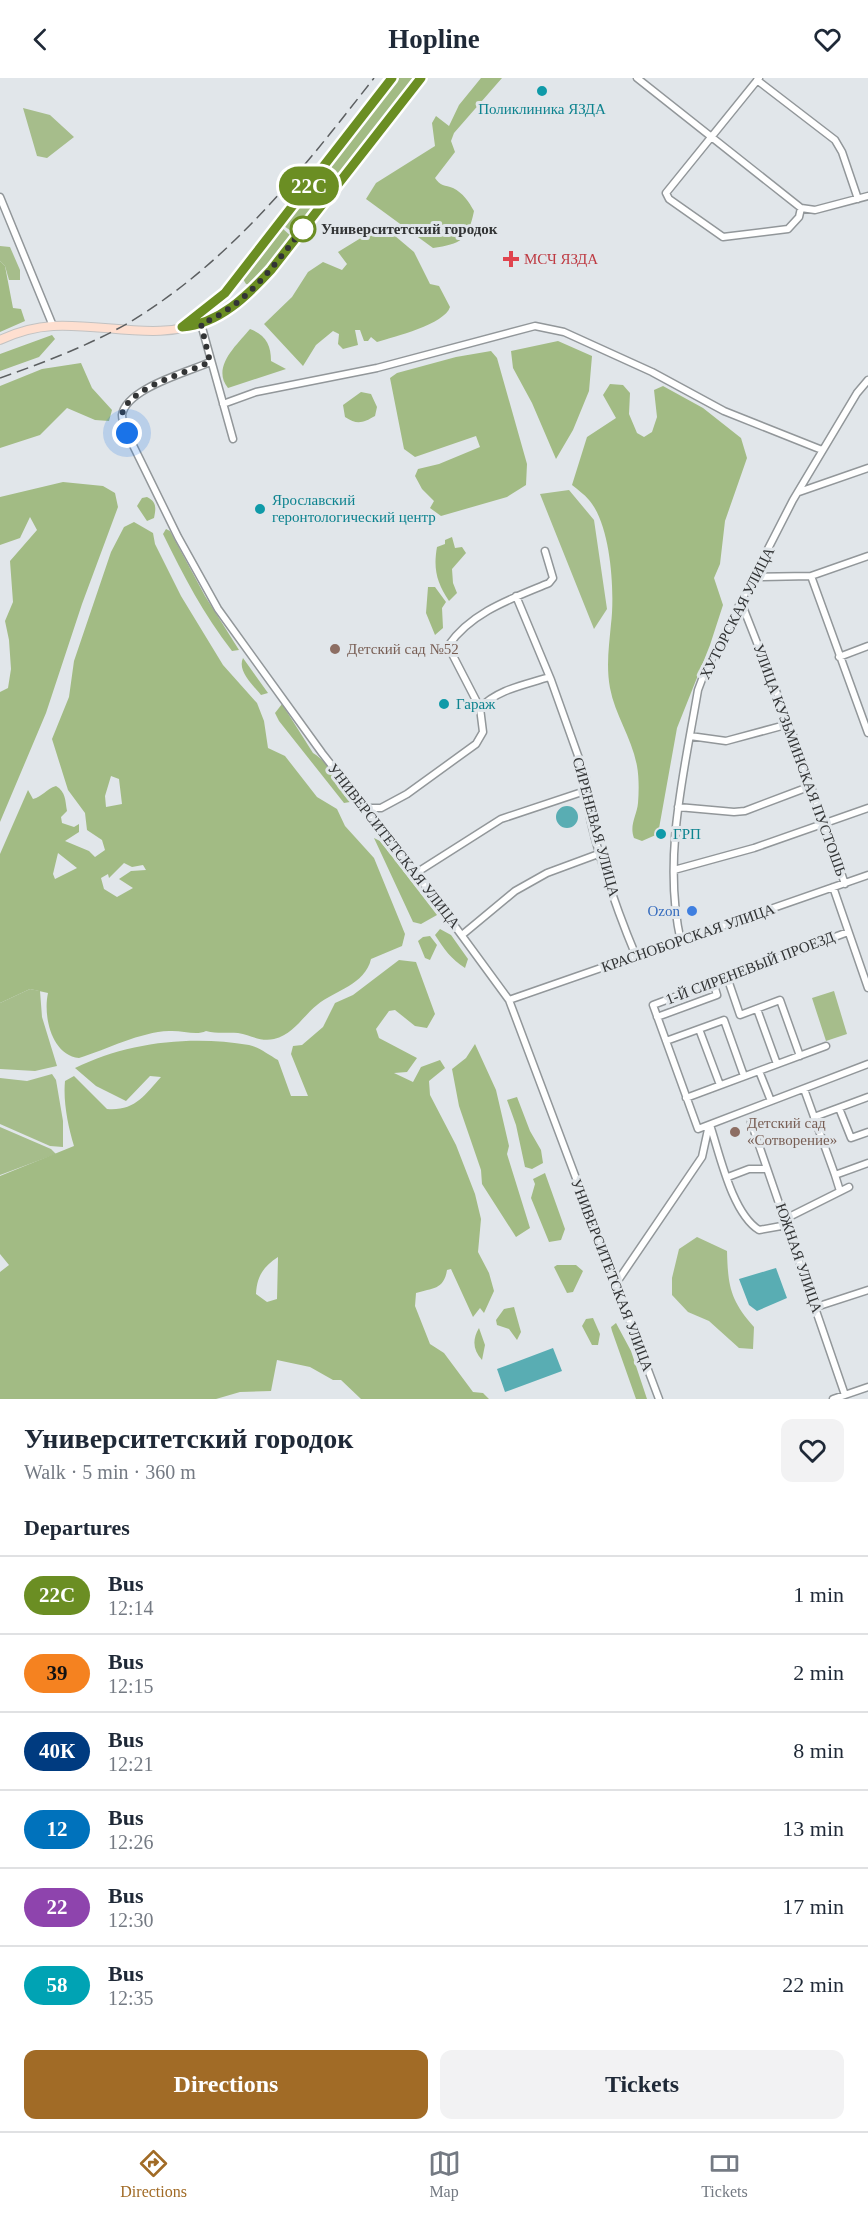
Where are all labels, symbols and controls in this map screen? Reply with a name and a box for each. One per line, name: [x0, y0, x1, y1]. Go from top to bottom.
icon: back: [24, 23, 57, 56]
icon: heart: [811, 23, 844, 56]
text: Hopline: [388, 24, 480, 54]
marker: Поликлиника ЯЗДА: [535, 84, 549, 98]
place label: Поликлиника ЯЗДА: [478, 101, 606, 117]
line badge: 22С: [274, 166, 344, 206]
text: 22С: [291, 174, 327, 198]
marker: Университетский городок: [290, 216, 316, 242]
place label: Университетский городок: [321, 221, 498, 237]
marker: МСЧ ЯЗДА: [502, 250, 520, 268]
place label: МСЧ ЯЗДА: [524, 251, 598, 267]
your location: [112, 418, 142, 448]
place label: Ярославский геронтологический центр: [272, 492, 436, 525]
marker: Ярославский геронтологический центр: [253, 502, 267, 516]
street label: ХУТОРСКАЯ УЛИЦА: [697, 544, 777, 682]
place label: Детский сад №52: [347, 641, 459, 657]
marker: Детский сад №52: [328, 642, 342, 656]
street label: УЛИЦА КУЗЬМИНСКАЯ ПУСТОШЬ: [750, 642, 850, 878]
place label: Гараж: [456, 696, 496, 712]
marker: Гараж: [437, 697, 451, 711]
street label: СИРЕНЕВАЯ УЛИЦА: [570, 756, 622, 899]
street label: УНИВЕРСИТЕТСКАЯ УЛИЦА: [325, 761, 463, 932]
place label: ГРП: [673, 826, 701, 842]
marker: ГРП: [654, 827, 668, 841]
street label: КРАСНОБОРСКАЯ УЛИЦА: [599, 901, 777, 975]
place label: Ozon: [648, 903, 680, 919]
marker: Ozon: [685, 904, 699, 918]
street label: 1-Й СИРЕНЕВЫЙ ПРОЕЗД: [663, 928, 837, 1008]
place label: Детский сад «Сотворение»: [747, 1115, 837, 1148]
marker: Детский сад «Сотворение»: [728, 1125, 742, 1139]
street label: УНИВЕРСИТЕТСКАЯ УЛИЦА: [568, 1177, 656, 1373]
street label: ЮЖНАЯ УЛИЦА: [773, 1201, 825, 1315]
button: heart: [781, 1419, 844, 1482]
text: Университетский городок: [24, 1423, 353, 1454]
text: Walk · 5 min · 360 m: [24, 1461, 196, 1483]
text: Departures: [24, 1515, 130, 1540]
text: Bus: [108, 1571, 143, 1596]
text: 1 min: [793, 1582, 844, 1607]
text: 22С: [39, 1583, 75, 1607]
text: 12:14: [108, 1597, 154, 1619]
text: Bus: [108, 1649, 143, 1674]
text: 2 min: [793, 1660, 844, 1685]
text: 39: [47, 1661, 68, 1685]
text: 12:15: [108, 1675, 154, 1697]
text: Bus: [108, 1727, 143, 1752]
text: 8 min: [793, 1738, 844, 1763]
text: 40К: [39, 1739, 75, 1763]
text: 12:21: [108, 1753, 154, 1775]
text: Bus: [108, 1805, 143, 1830]
text: 13 min: [782, 1816, 844, 1841]
text: 12: [47, 1817, 68, 1841]
text: 12:26: [108, 1831, 154, 1853]
text: Bus: [108, 1883, 143, 1908]
text: 17 min: [782, 1894, 844, 1919]
text: 22: [47, 1895, 68, 1919]
text: 12:30: [108, 1909, 154, 1931]
text: Bus: [108, 1961, 143, 1986]
text: 22 min: [782, 1972, 844, 1997]
text: 58: [47, 1973, 68, 1997]
text: 12:35: [108, 1987, 154, 2009]
button: Directions: [24, 2050, 428, 2119]
button: Tickets: [440, 2050, 844, 2119]
tab: Directions: [120, 2147, 187, 2201]
tab: Map: [428, 2147, 461, 2201]
tab: Tickets: [701, 2147, 748, 2201]

